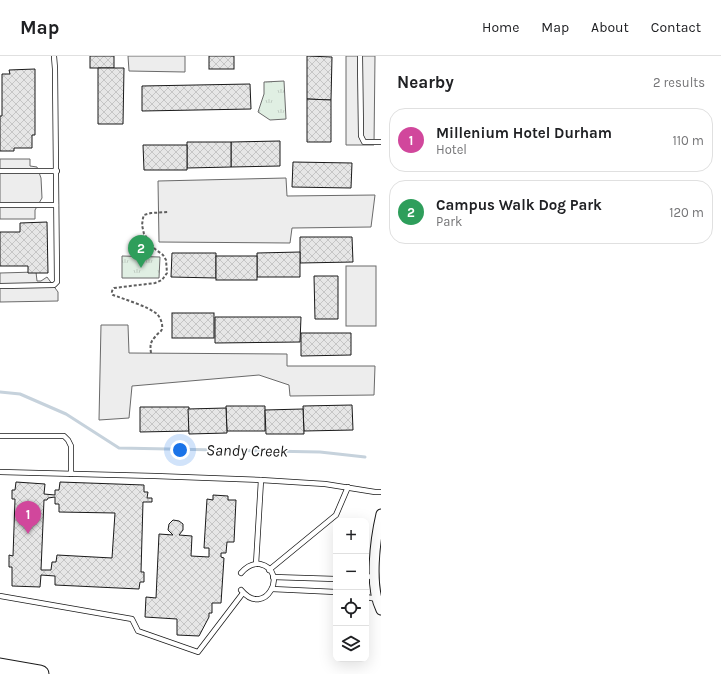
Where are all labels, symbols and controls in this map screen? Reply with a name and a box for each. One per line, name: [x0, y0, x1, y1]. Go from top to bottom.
text: Map: [20, 17, 59, 39]
text: Home: [482, 19, 519, 36]
text: Map: [541, 19, 569, 36]
text: About: [591, 19, 629, 36]
text: Contact: [651, 19, 701, 36]
text: Nearby: [397, 72, 454, 92]
text: 2 results: [653, 75, 705, 90]
text: Millenium Hotel Durham: [436, 124, 612, 142]
text: 1: [409, 133, 413, 148]
text: 110 m: [672, 133, 704, 148]
text: Hotel: [436, 142, 467, 157]
text: Campus Walk Dog Park: [436, 196, 602, 214]
text: 2: [407, 205, 415, 220]
text: 120 m: [669, 205, 704, 220]
text: Park: [436, 214, 462, 229]
pin: 2: [128, 235, 154, 268]
your location: [170, 440, 190, 460]
water label: Sandy Creek: [206, 440, 289, 461]
pin: 1: [15, 501, 41, 534]
map controls: [333, 518, 369, 662]
button: +: [333, 518, 369, 554]
button: −: [333, 554, 369, 590]
button: locate: [333, 590, 369, 626]
button: layers: [333, 626, 369, 662]

